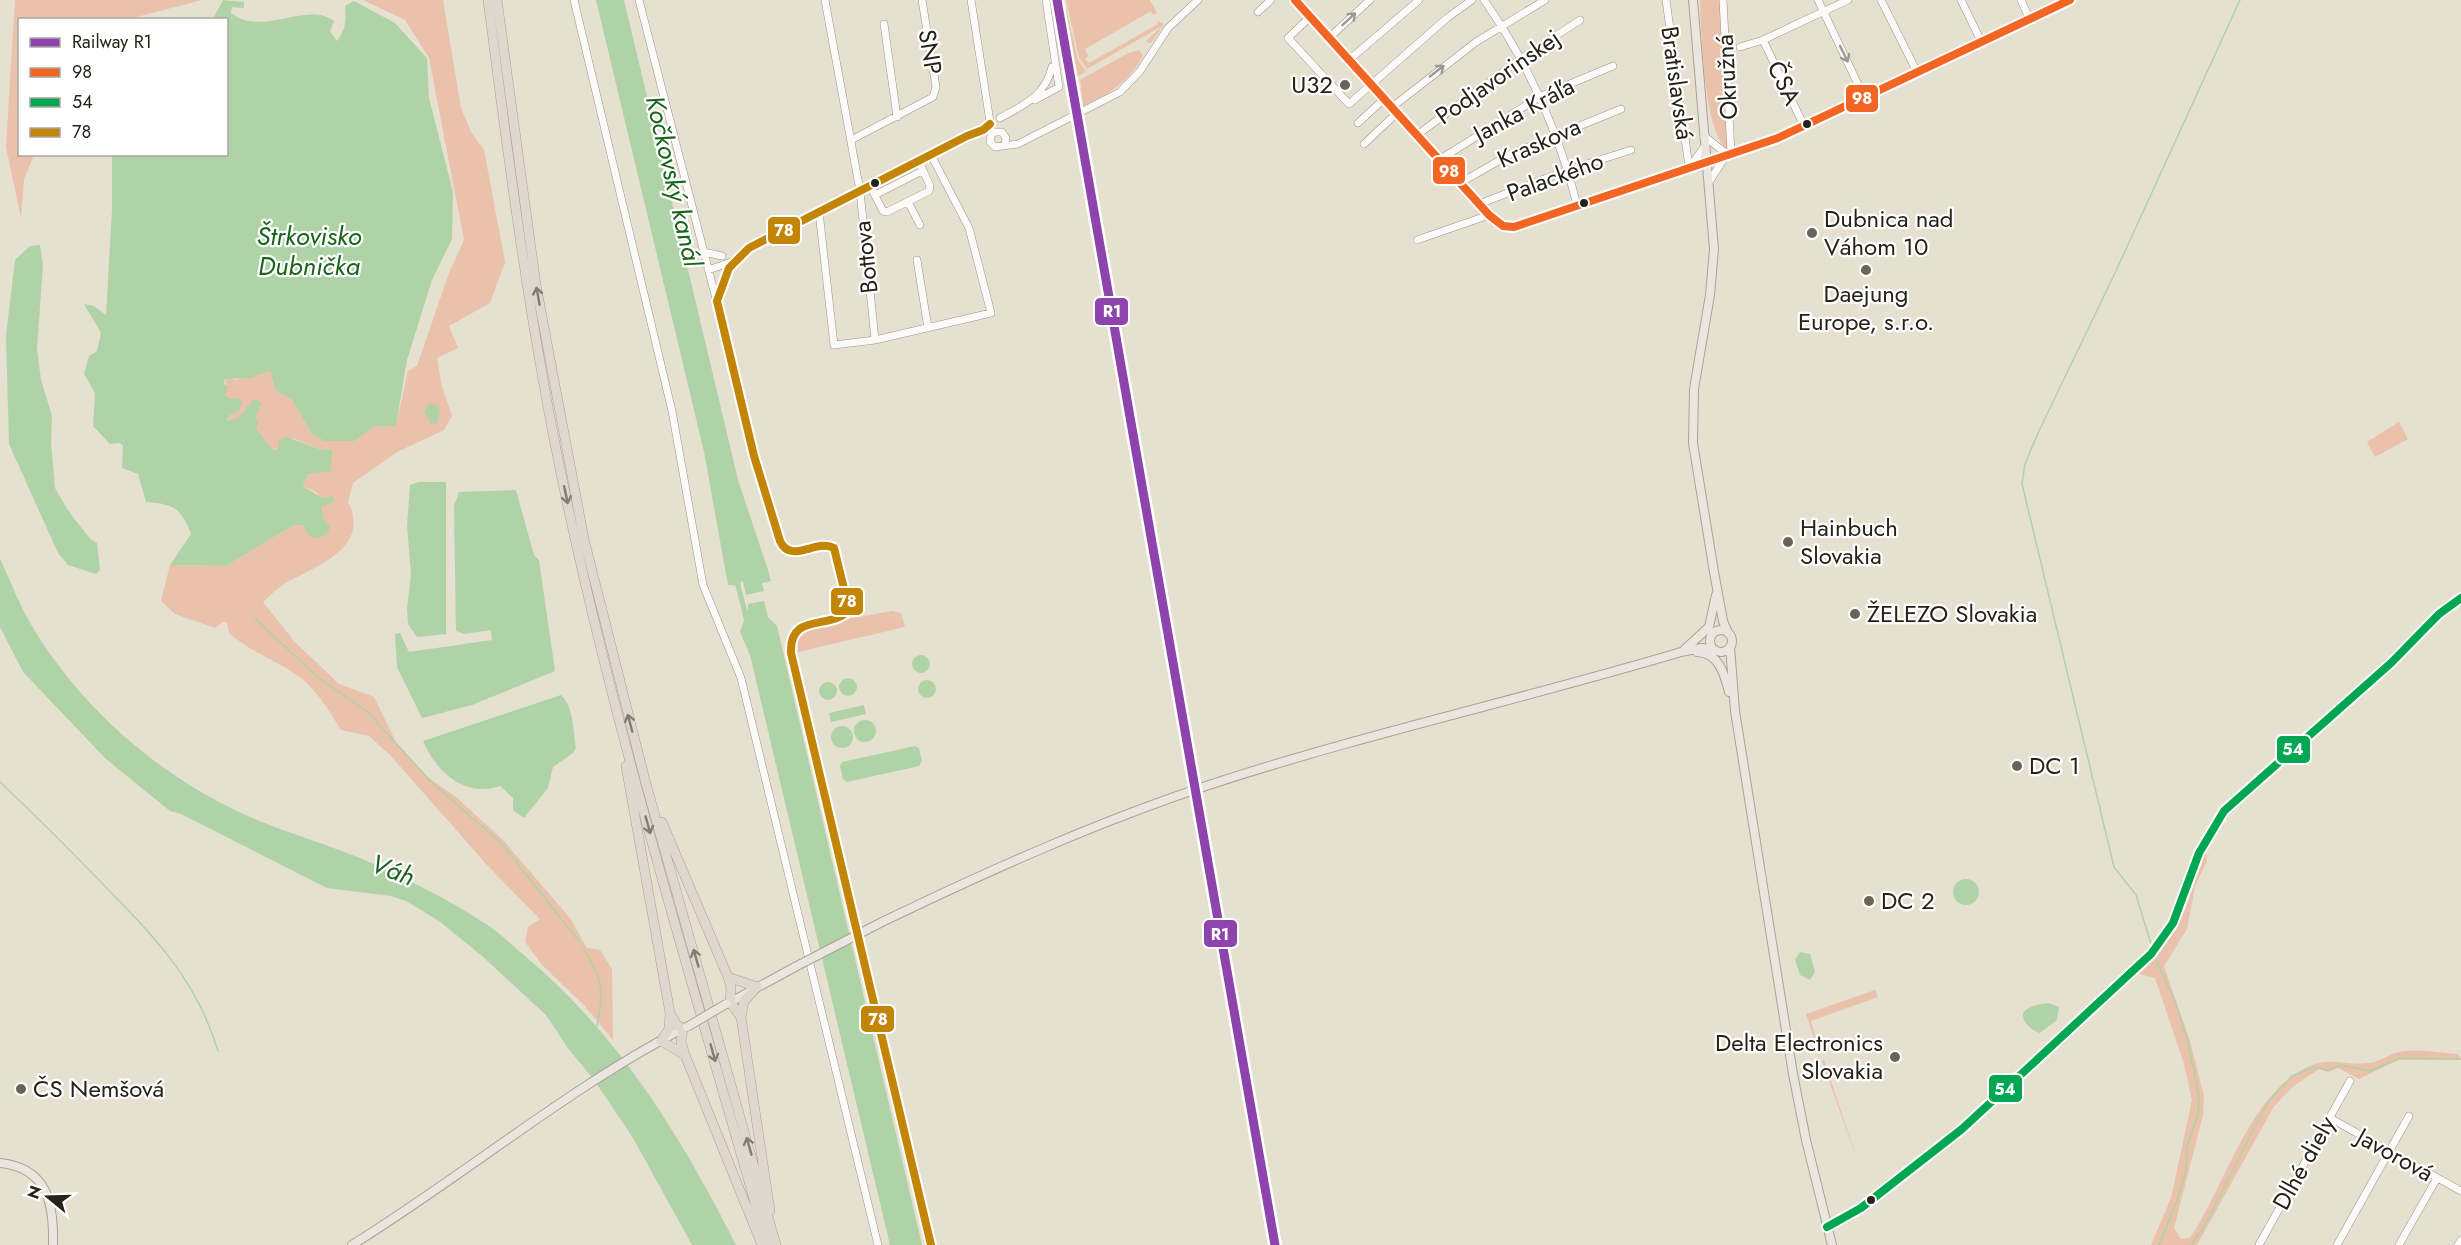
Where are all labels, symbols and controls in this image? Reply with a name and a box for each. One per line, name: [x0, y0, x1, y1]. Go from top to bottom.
one-way arrow: [1342, 12, 1357, 26]
legend: [18, 18, 228, 156]
street label: Podjavorinskej: [1428, 21, 1567, 133]
street label: Bratislavská: [1652, 24, 1703, 142]
street label: SNP: [910, 27, 951, 77]
text: Railway R1: [72, 29, 152, 55]
street label: Okružná: [1707, 33, 1746, 121]
one-way arrow: [1838, 45, 1850, 63]
street label: ČSA: [1759, 55, 1810, 111]
text: 98: [72, 59, 92, 85]
one-way arrow: [1429, 65, 1445, 78]
place label: U32: [1291, 67, 1333, 102]
street label: Janka Kráľa: [1464, 68, 1580, 152]
marker: U32: [1338, 78, 1352, 92]
line badge: 98: [1845, 84, 1879, 113]
text: 98: [1852, 87, 1872, 110]
text: 54: [72, 89, 93, 115]
water label: Kočkovský kanál: [636, 92, 712, 271]
street label: Kraskova: [1491, 109, 1586, 176]
unlabelled marker: [1801, 118, 1813, 130]
text: 78: [72, 119, 91, 145]
street label: Palackého: [1501, 143, 1608, 210]
line badge: 98: [1432, 156, 1466, 185]
text: 98: [1439, 160, 1459, 183]
unlabelled marker: [869, 177, 881, 189]
unlabelled marker: [1578, 197, 1590, 209]
place label: Dubnica nad Váhom 10: [1824, 201, 1953, 264]
line badge: 78: [767, 216, 801, 245]
water label: Štrkovisko Dubnička: [257, 217, 362, 285]
text: 78: [774, 219, 794, 242]
street label: Bottova: [844, 219, 887, 295]
marker: Dubnica nad Váhom 10: [1805, 226, 1819, 240]
marker: Daejung Europe, s.r.o.: [1859, 263, 1873, 277]
place label: Daejung Europe, s.r.o.: [1798, 276, 1934, 339]
one-way arrow: [532, 287, 543, 307]
line badge: R1: [1094, 297, 1129, 326]
text: R1: [1103, 300, 1121, 323]
one-way arrow: [560, 485, 572, 504]
place label: Hainbuch Slovakia: [1800, 510, 1898, 573]
marker: Hainbuch Slovakia: [1781, 535, 1795, 549]
line badge: 78: [830, 587, 864, 616]
text: 78: [837, 590, 857, 613]
place label: ŽELEZO Slovakia: [1867, 596, 2037, 631]
marker: ŽELEZO Slovakia: [1848, 607, 1862, 621]
one-way arrow: [623, 714, 635, 733]
line badge: 54: [2276, 735, 2311, 764]
text: 54: [2282, 738, 2304, 761]
place label: DC 1: [2029, 748, 2080, 783]
marker: DC 1: [2010, 759, 2024, 773]
one-way arrow: [643, 815, 654, 834]
water label: Váh: [366, 844, 420, 896]
place label: DC 2: [1881, 883, 1935, 918]
marker: DC 2: [1862, 894, 1876, 908]
line badge: R1: [1203, 919, 1238, 948]
text: R1: [1211, 923, 1229, 946]
one-way arrow: [690, 949, 701, 968]
line badge: 78: [860, 1005, 895, 1033]
text: 78: [868, 1008, 888, 1031]
place label: Delta Electronics Slovakia: [1715, 1025, 1883, 1088]
one-way arrow: [708, 1043, 719, 1062]
marker: Delta Electronics Slovakia: [1888, 1050, 1902, 1064]
place label: ČS Nemšová: [33, 1071, 164, 1106]
line badge: 54: [1988, 1074, 2023, 1103]
text: 54: [1994, 1078, 2016, 1101]
marker: ČS Nemšová: [14, 1082, 28, 1096]
street label: Dlhé diely: [2263, 1109, 2344, 1216]
street label: Javorová: [2348, 1118, 2440, 1190]
one-way arrow: [742, 1137, 754, 1156]
north arrow: [18, 1167, 78, 1227]
text: N: [21, 1183, 47, 1202]
unlabelled marker: [1865, 1194, 1877, 1206]

